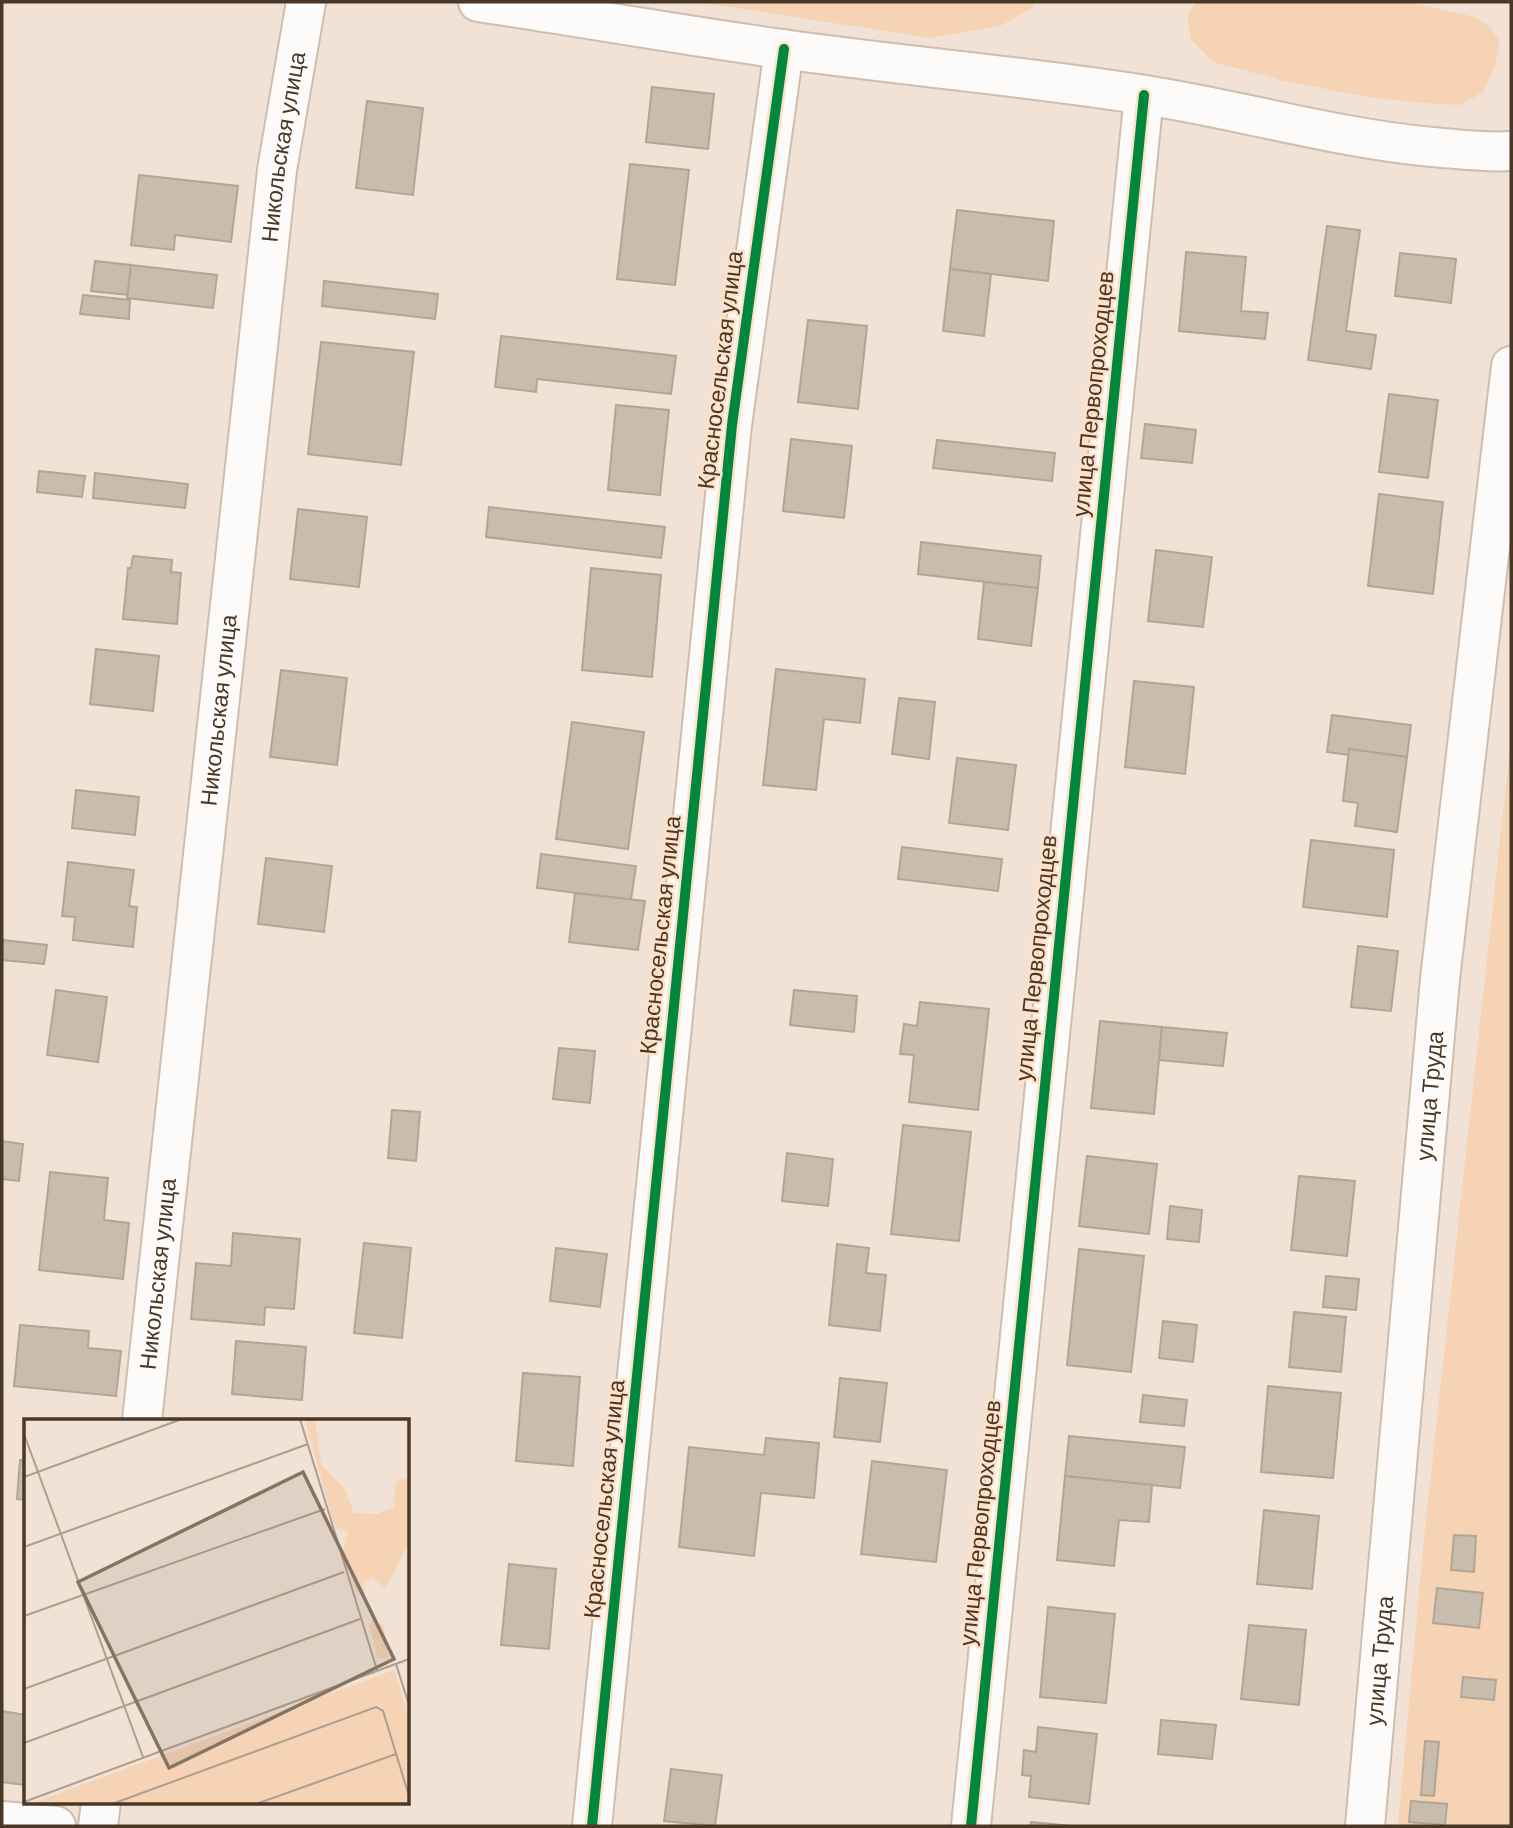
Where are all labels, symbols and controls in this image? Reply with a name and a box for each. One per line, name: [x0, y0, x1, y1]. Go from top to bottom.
street label: Никольская улица: [254, 49, 310, 244]
street label: Красносельская улица: [690, 249, 748, 491]
street label: улица Первопроходцев: [1065, 269, 1119, 518]
street label: Никольская улица: [193, 613, 242, 807]
street label: Красносельская улица: [633, 814, 685, 1056]
street label: улица Первопроходцев: [1008, 833, 1062, 1082]
street label: улица Труда: [1409, 1030, 1448, 1162]
street label: Никольская улица: [133, 1176, 181, 1371]
street label: Красносельская улица: [577, 1378, 629, 1620]
street label: улица Первопроходцев: [952, 1398, 1006, 1647]
inset map: [24, 1419, 410, 1804]
street label: улица Труда: [1359, 1594, 1398, 1727]

